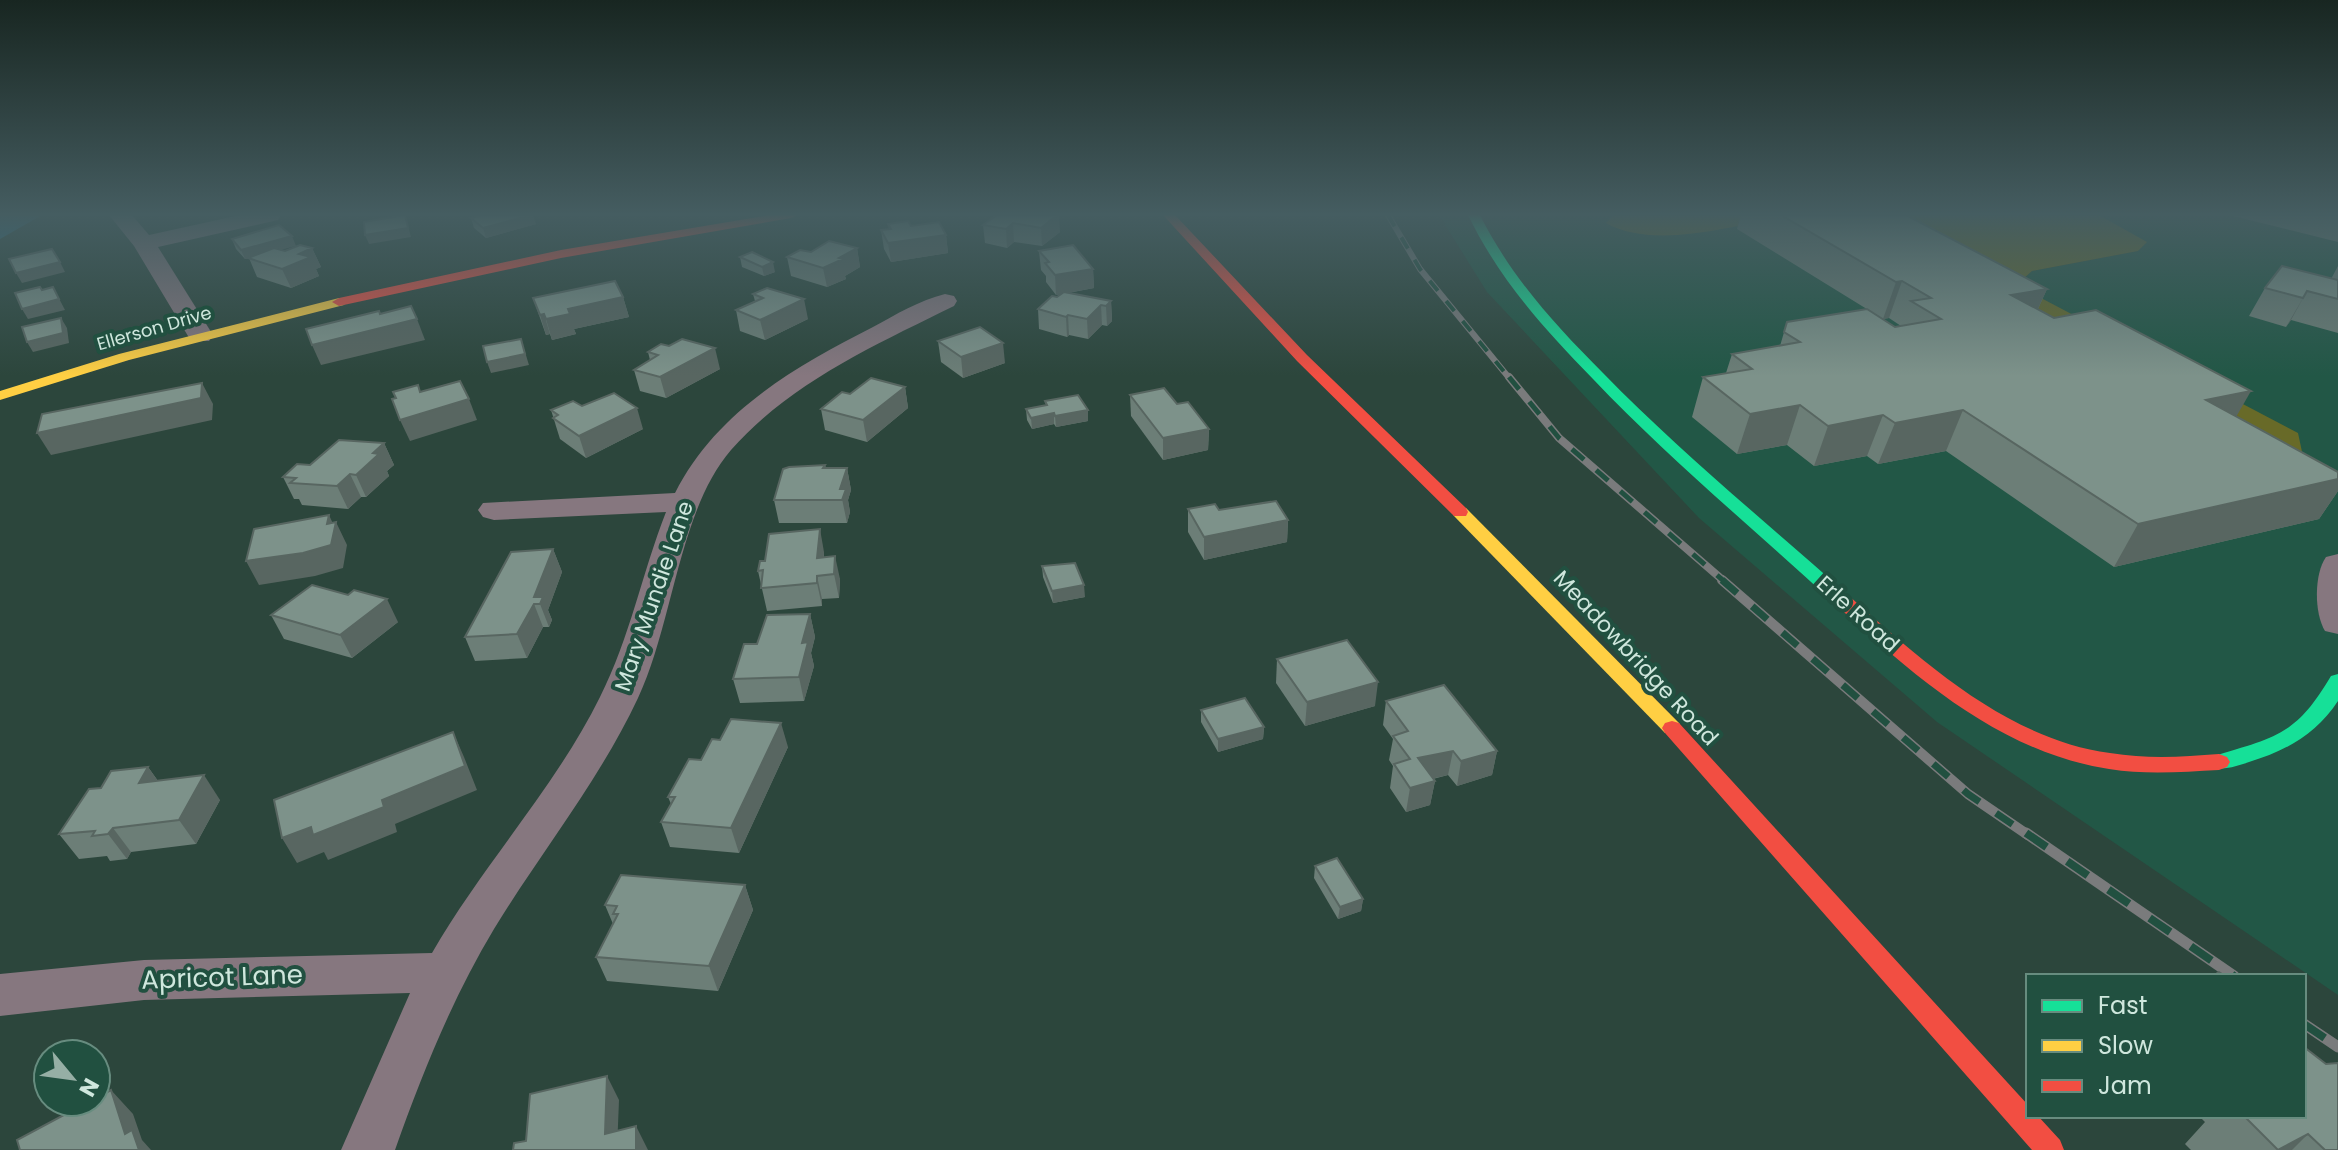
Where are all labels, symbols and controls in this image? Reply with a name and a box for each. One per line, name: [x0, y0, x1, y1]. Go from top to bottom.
street label: Ellerson Drive: [94, 300, 214, 356]
street label: Mary Mundie Lane: [607, 497, 701, 695]
street label: Meadowbridge Road: [1546, 564, 1726, 752]
street label: Erle Road: [1810, 568, 1906, 660]
street label: Apricot Lane: [141, 956, 303, 998]
legend: [2026, 974, 2306, 1118]
text: Fast: [2098, 989, 2148, 1022]
text: Slow: [2098, 1029, 2153, 1062]
north arrow: [32, 1038, 112, 1118]
text: Jam: [2098, 1069, 2152, 1102]
text: N: [71, 1073, 107, 1102]

